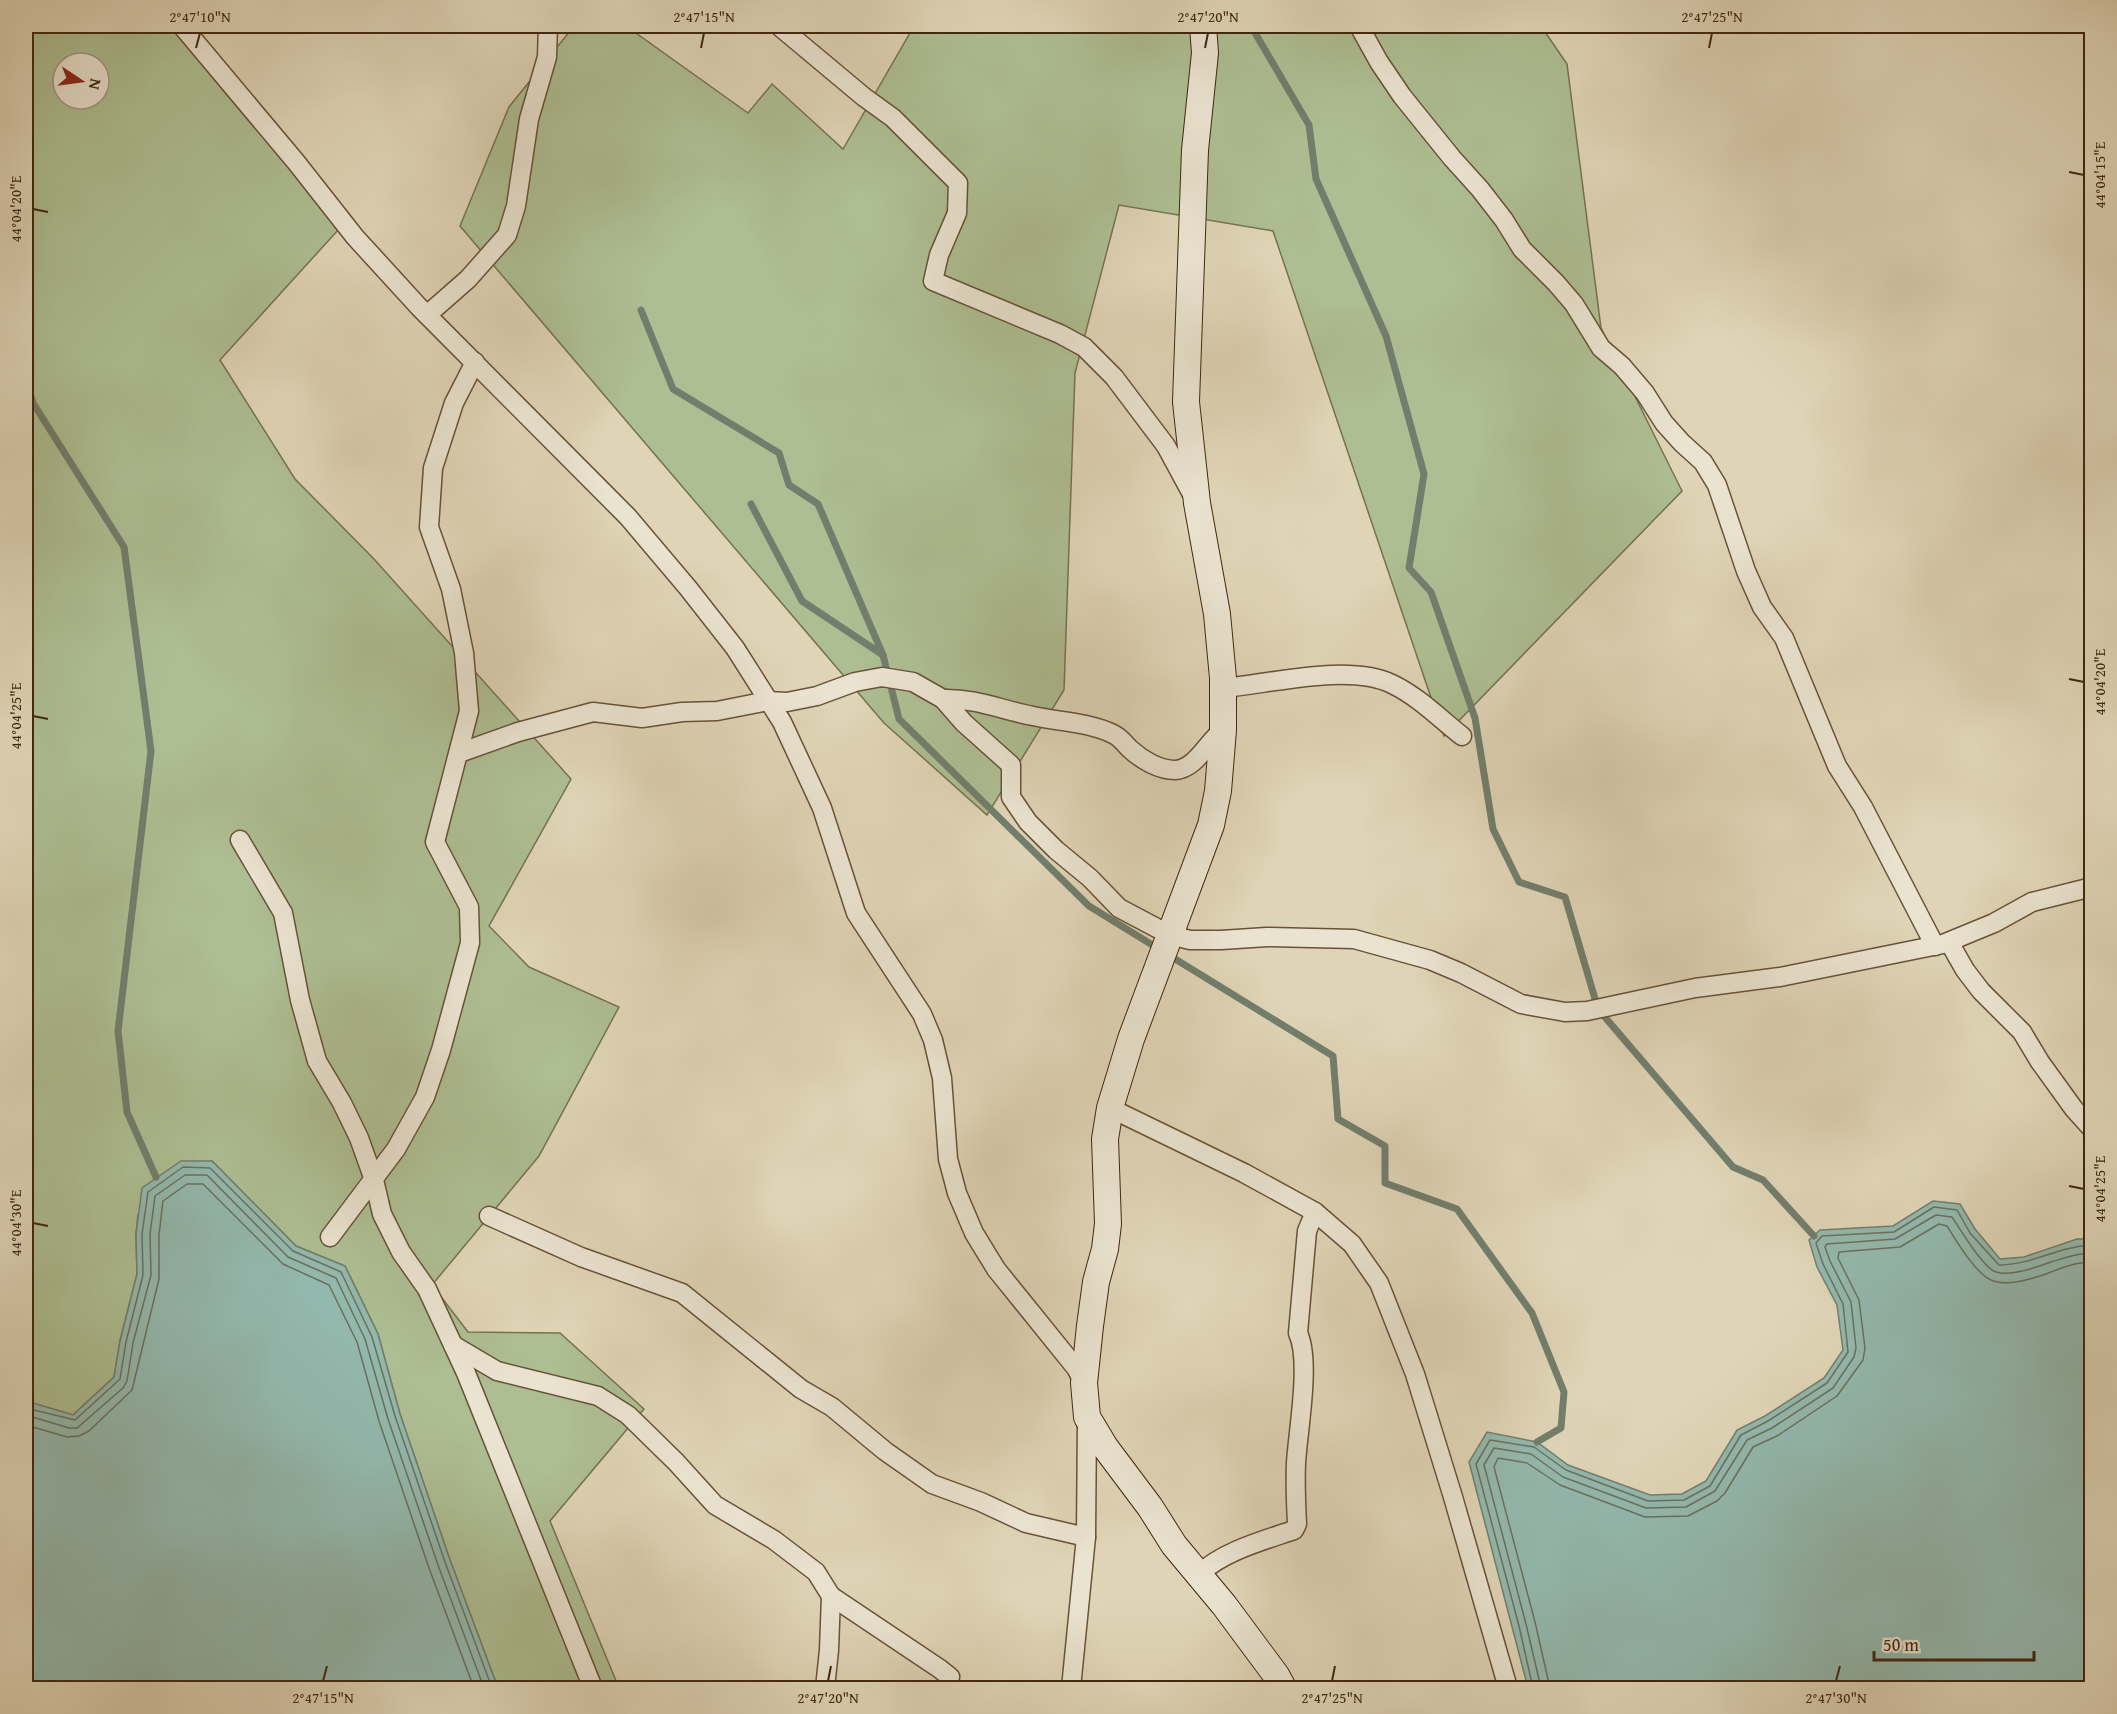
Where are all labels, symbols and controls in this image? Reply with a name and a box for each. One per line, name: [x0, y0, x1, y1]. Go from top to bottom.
text: 2°47'10"N: [169, 6, 231, 27]
text: 2°47'15"N: [673, 6, 735, 27]
text: 2°47'20"N: [1177, 6, 1239, 27]
text: 2°47'25"N: [1681, 6, 1743, 27]
north arrow: [51, 51, 111, 111]
text: N: [83, 76, 109, 93]
text: 44°04'15"E: [2089, 141, 2110, 208]
text: 44°04'20"E: [5, 175, 26, 242]
text: 44°04'20"E: [2089, 648, 2110, 715]
text: 44°04'25"E: [5, 682, 26, 749]
text: 44°04'25"E: [2089, 1155, 2110, 1222]
text: 44°04'30"E: [5, 1189, 26, 1256]
scale bar: [1874, 1624, 2034, 1662]
text: 50 m: [1883, 1631, 1919, 1658]
text: 2°47'15"N: [292, 1687, 354, 1708]
text: 2°47'20"N: [797, 1687, 859, 1708]
text: 2°47'25"N: [1301, 1687, 1363, 1708]
text: 2°47'30"N: [1805, 1687, 1867, 1708]

